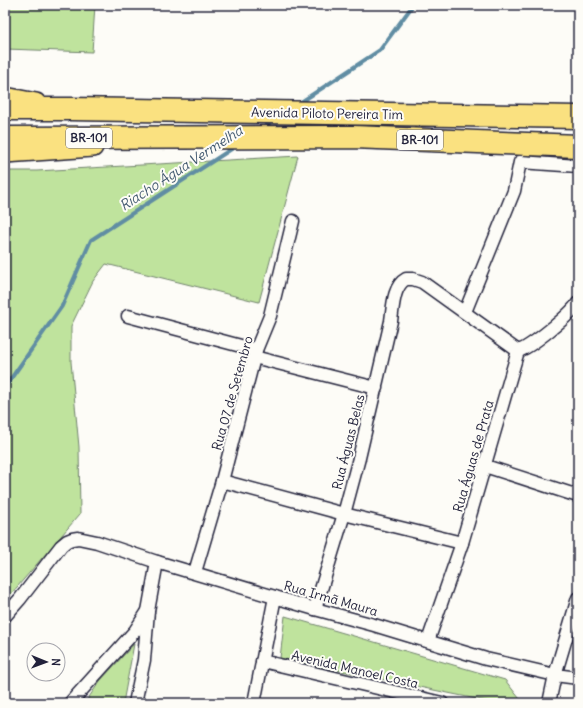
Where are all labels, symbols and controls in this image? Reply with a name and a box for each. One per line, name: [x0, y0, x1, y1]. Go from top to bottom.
street label: Avenida Piloto Pereira Tim: [251, 104, 403, 123]
water label: Riacho Água Vermelha: [116, 121, 247, 215]
road number: BR-101: [66, 128, 112, 148]
road number: BR-101: [397, 130, 443, 150]
street label: Rua 07 de Setembro: [208, 334, 257, 452]
street label: Rua Águas Belas: [327, 392, 369, 492]
street label: Rua Águas de Prata: [448, 398, 498, 514]
street label: Rua Irmã Maura: [282, 577, 380, 620]
north arrow: [26, 642, 66, 682]
street label: Avenida Manoel Costa: [290, 647, 420, 692]
text: N: [49, 658, 63, 666]

